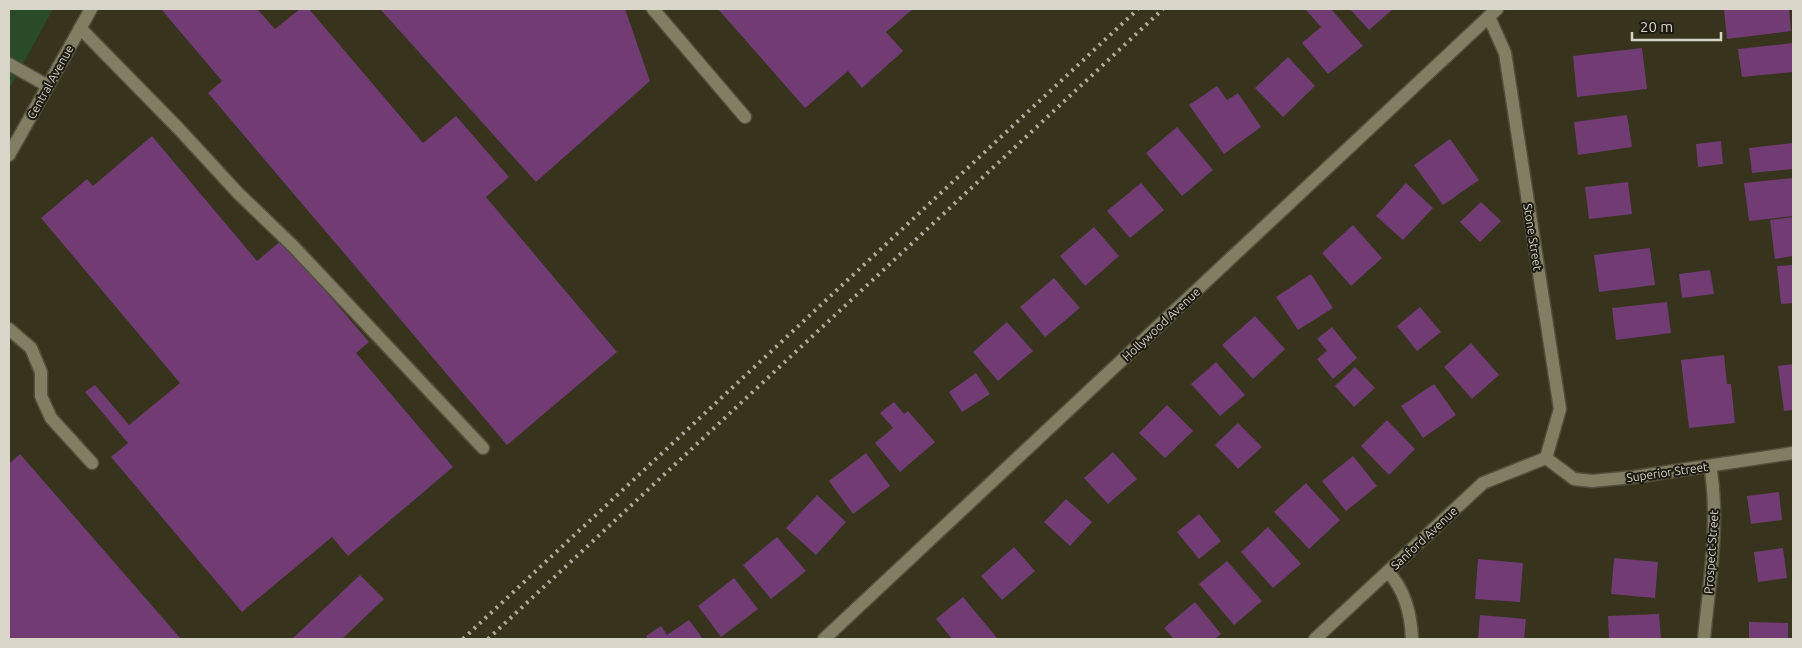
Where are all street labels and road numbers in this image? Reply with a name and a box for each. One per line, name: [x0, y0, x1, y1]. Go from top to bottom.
street label: Central Avenue: [24, 43, 76, 121]
street label: Stone Street: [1521, 203, 1545, 272]
street label: Hollywood Avenue: [1120, 285, 1202, 363]
street label: Superior Street: [1625, 460, 1709, 484]
street label: Sanford Avenue: [1388, 504, 1460, 572]
street label: Prospect Street: [1702, 509, 1720, 594]

